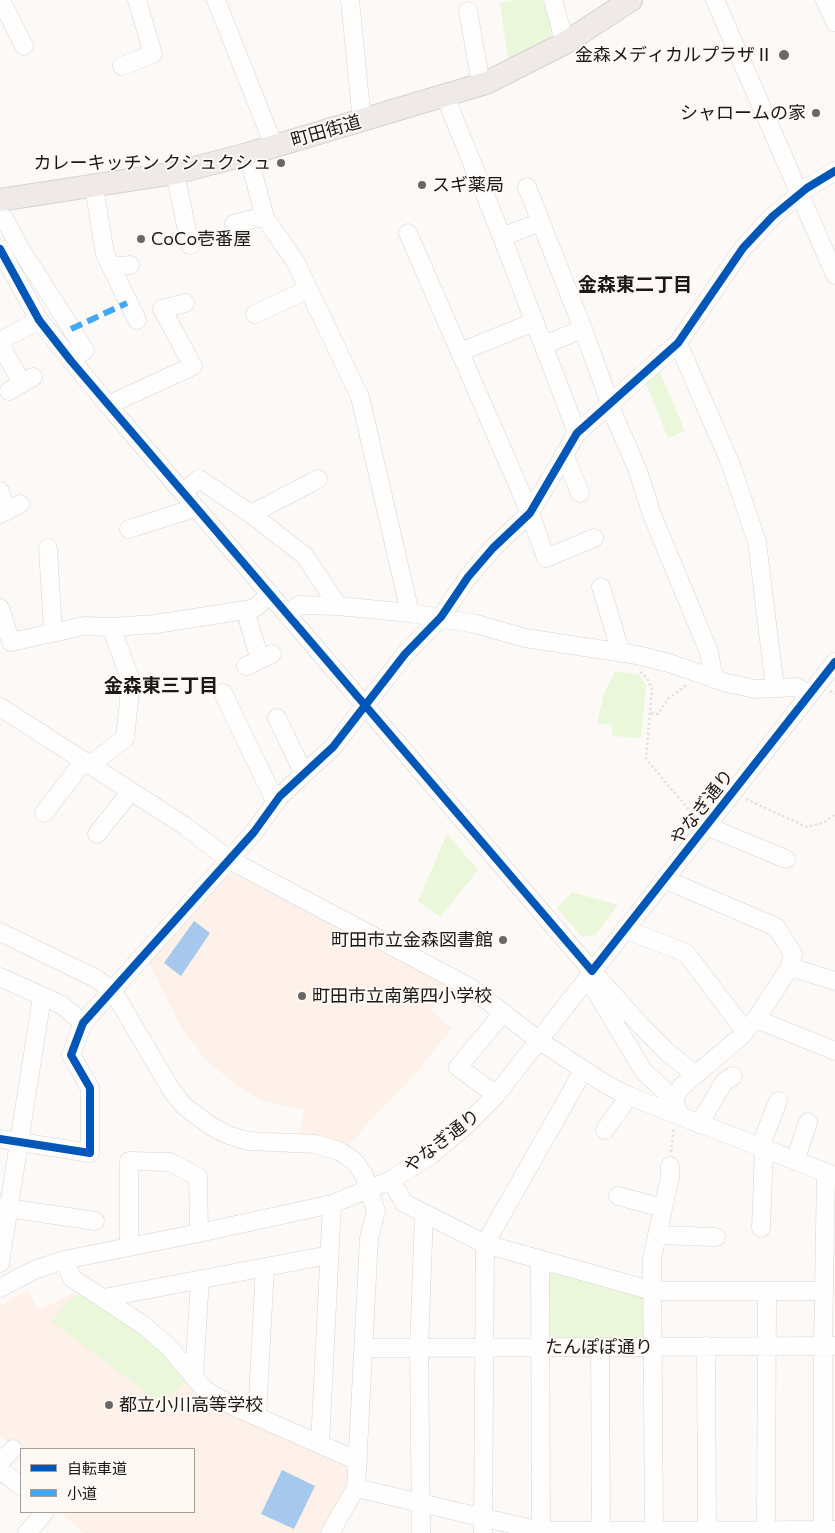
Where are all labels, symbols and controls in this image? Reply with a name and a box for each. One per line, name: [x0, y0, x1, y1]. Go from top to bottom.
place label: 金森メディカルプラザⅡ: [575, 44, 773, 66]
marker: 金森メディカルプラザⅡ: [777, 48, 791, 62]
place label: シャロームの家: [680, 102, 806, 124]
marker: シャロームの家: [810, 107, 822, 119]
street label: 町田街道: [288, 111, 364, 151]
place label: カレーキッチン クシュクシュ: [34, 152, 271, 174]
marker: カレーキッチン クシュクシュ: [275, 157, 287, 169]
place label: スギ薬局: [432, 174, 504, 196]
marker: スギ薬局: [416, 179, 428, 191]
place label: CoCo壱番屋: [151, 228, 251, 250]
marker: CoCo壱番屋: [135, 233, 147, 245]
district label: 金森東二丁目: [578, 274, 692, 296]
district label: 金森東三丁目: [104, 675, 218, 697]
street label: やなぎ通り: [666, 765, 738, 849]
place label: 町田市立金森図書館: [331, 929, 493, 951]
marker: 町田市立金森図書館: [497, 934, 509, 946]
place label: 町田市立南第四小学校: [312, 985, 492, 1007]
marker: 町田市立南第四小学校: [296, 990, 308, 1002]
street label: やなぎ通り: [400, 1105, 484, 1177]
street label: たんぽぽ通り: [545, 1336, 653, 1358]
place label: 都立小川高等学校: [119, 1394, 263, 1416]
marker: 都立小川高等学校: [103, 1399, 115, 1411]
legend: [20, 1448, 195, 1513]
text: 自転車道: [67, 1459, 127, 1477]
text: 小道: [67, 1484, 97, 1502]

